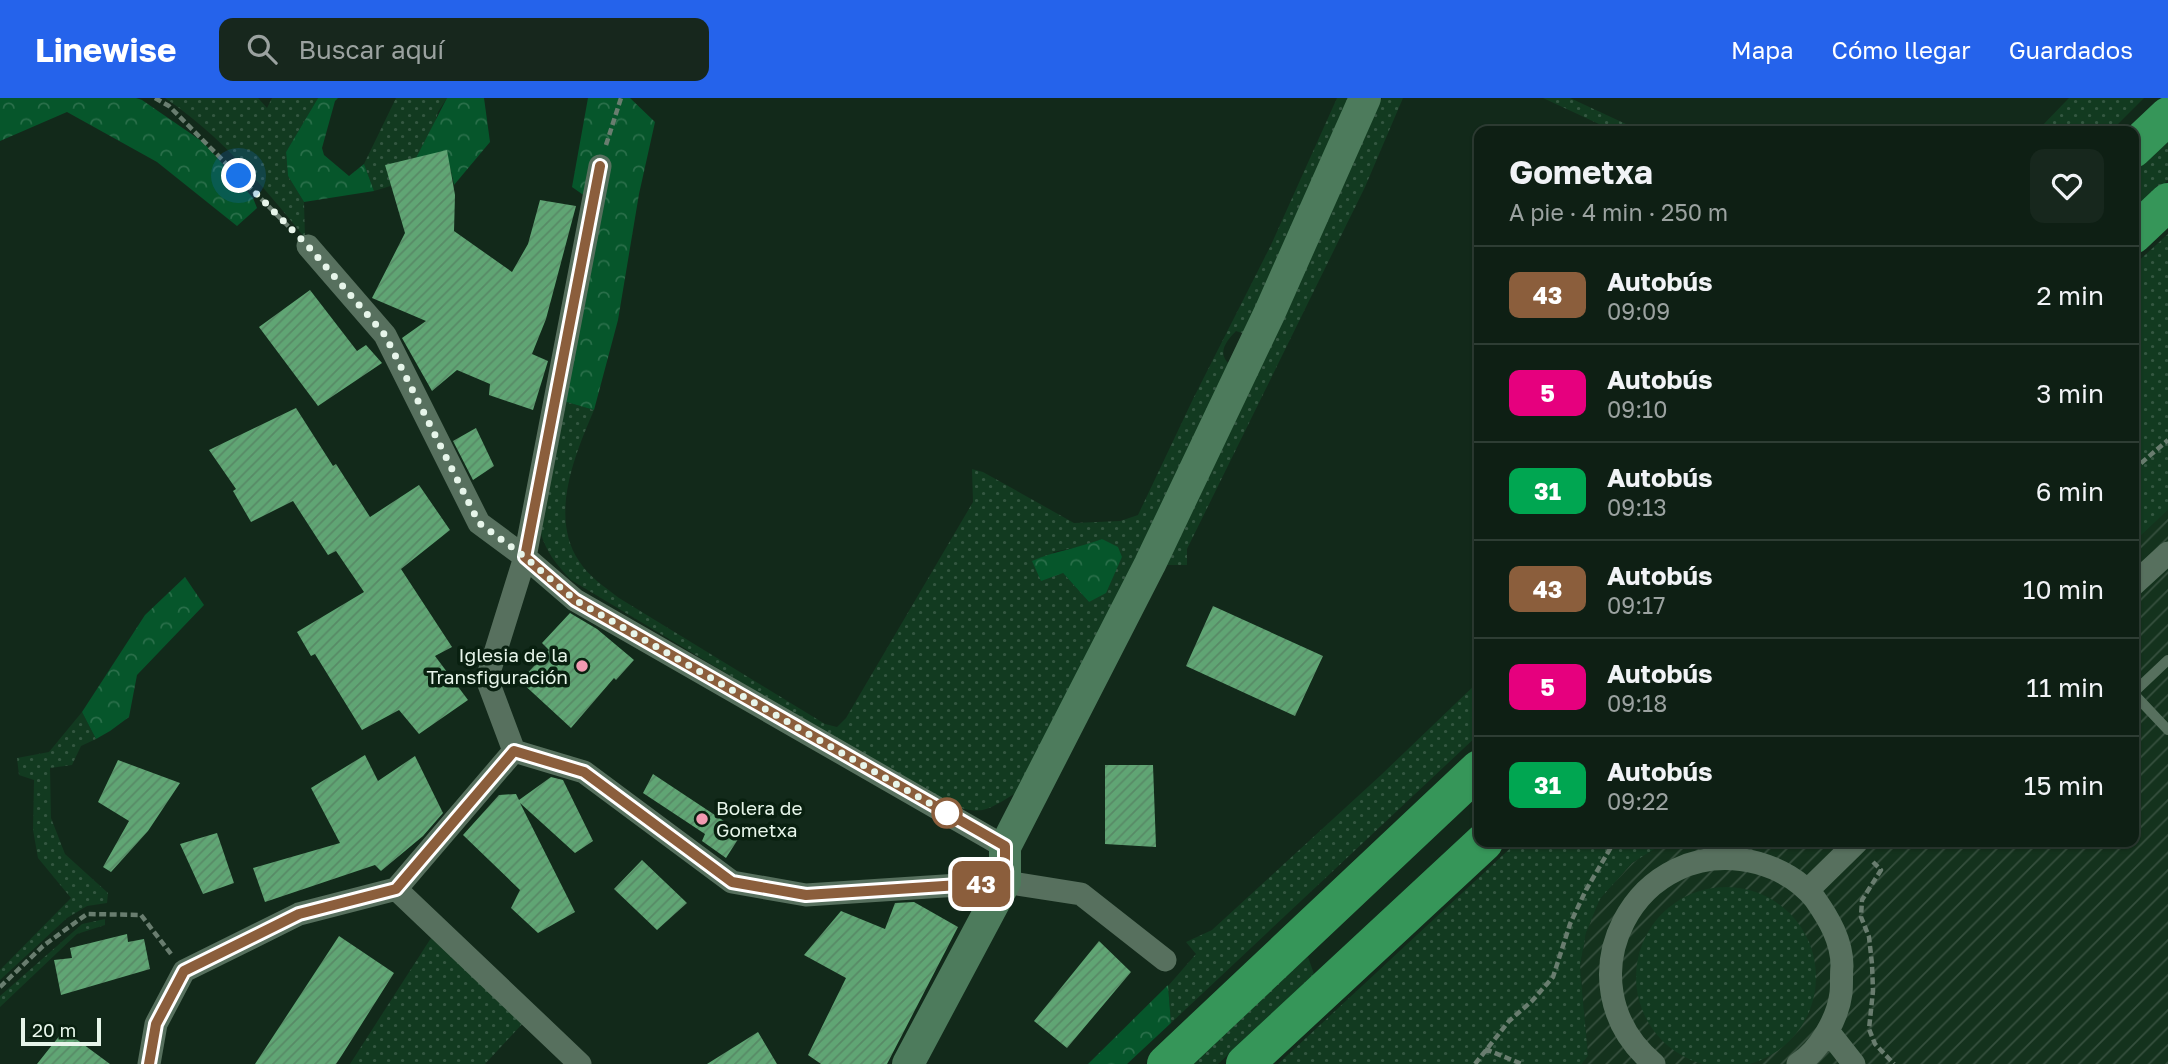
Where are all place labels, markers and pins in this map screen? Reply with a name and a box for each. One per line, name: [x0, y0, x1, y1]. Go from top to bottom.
place label: Iglesia de la Transfiguración: [427, 643, 568, 688]
marker: Iglesia de la Transfiguración: [574, 658, 590, 674]
place label: Bolera de Gometxa: [716, 796, 802, 841]
unlabelled marker: [932, 798, 962, 828]
marker: Bolera de Gometxa: [694, 811, 710, 827]

